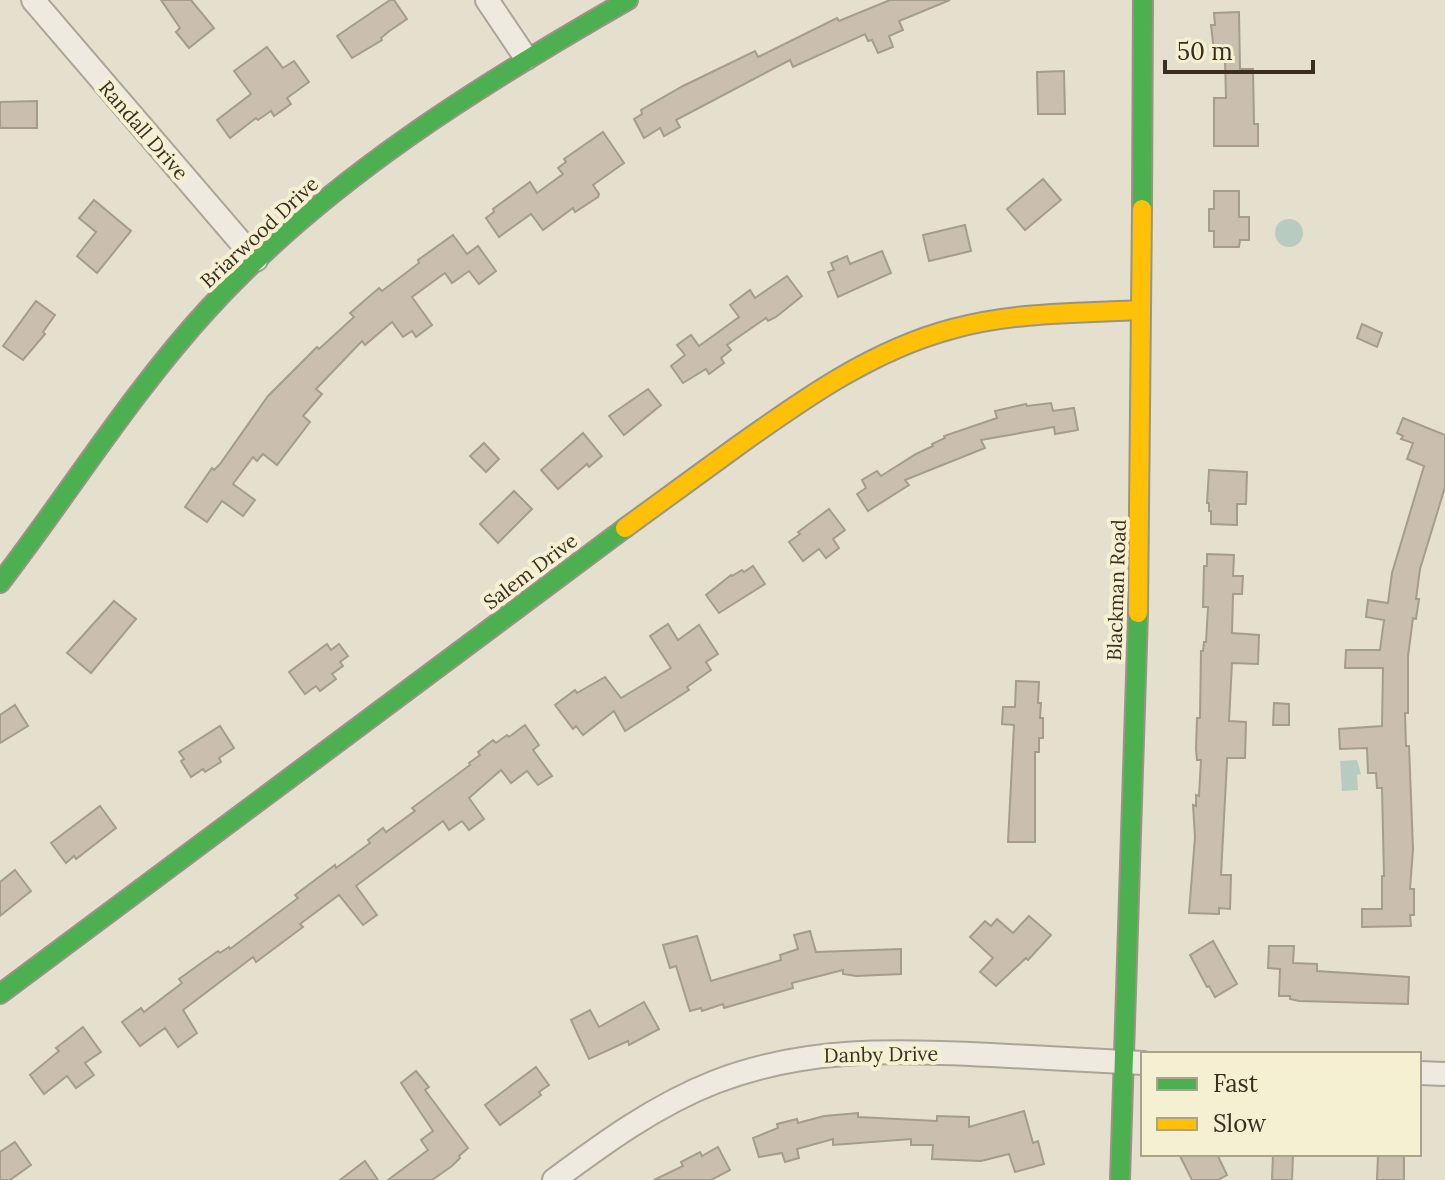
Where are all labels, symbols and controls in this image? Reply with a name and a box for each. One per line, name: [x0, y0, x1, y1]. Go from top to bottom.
scale bar: [1165, 24, 1313, 74]
text: 50 m: [1177, 36, 1233, 67]
street label: Randall Drive: [94, 75, 194, 185]
street label: Briarwood Drive: [195, 171, 323, 293]
street label: Blackman Road: [1101, 519, 1131, 661]
street label: Salem Drive: [478, 527, 582, 614]
street label: Danby Drive: [823, 1040, 939, 1067]
legend: [1141, 1052, 1421, 1156]
text: Fast: [1213, 1068, 1259, 1099]
text: Slow: [1213, 1108, 1267, 1139]

